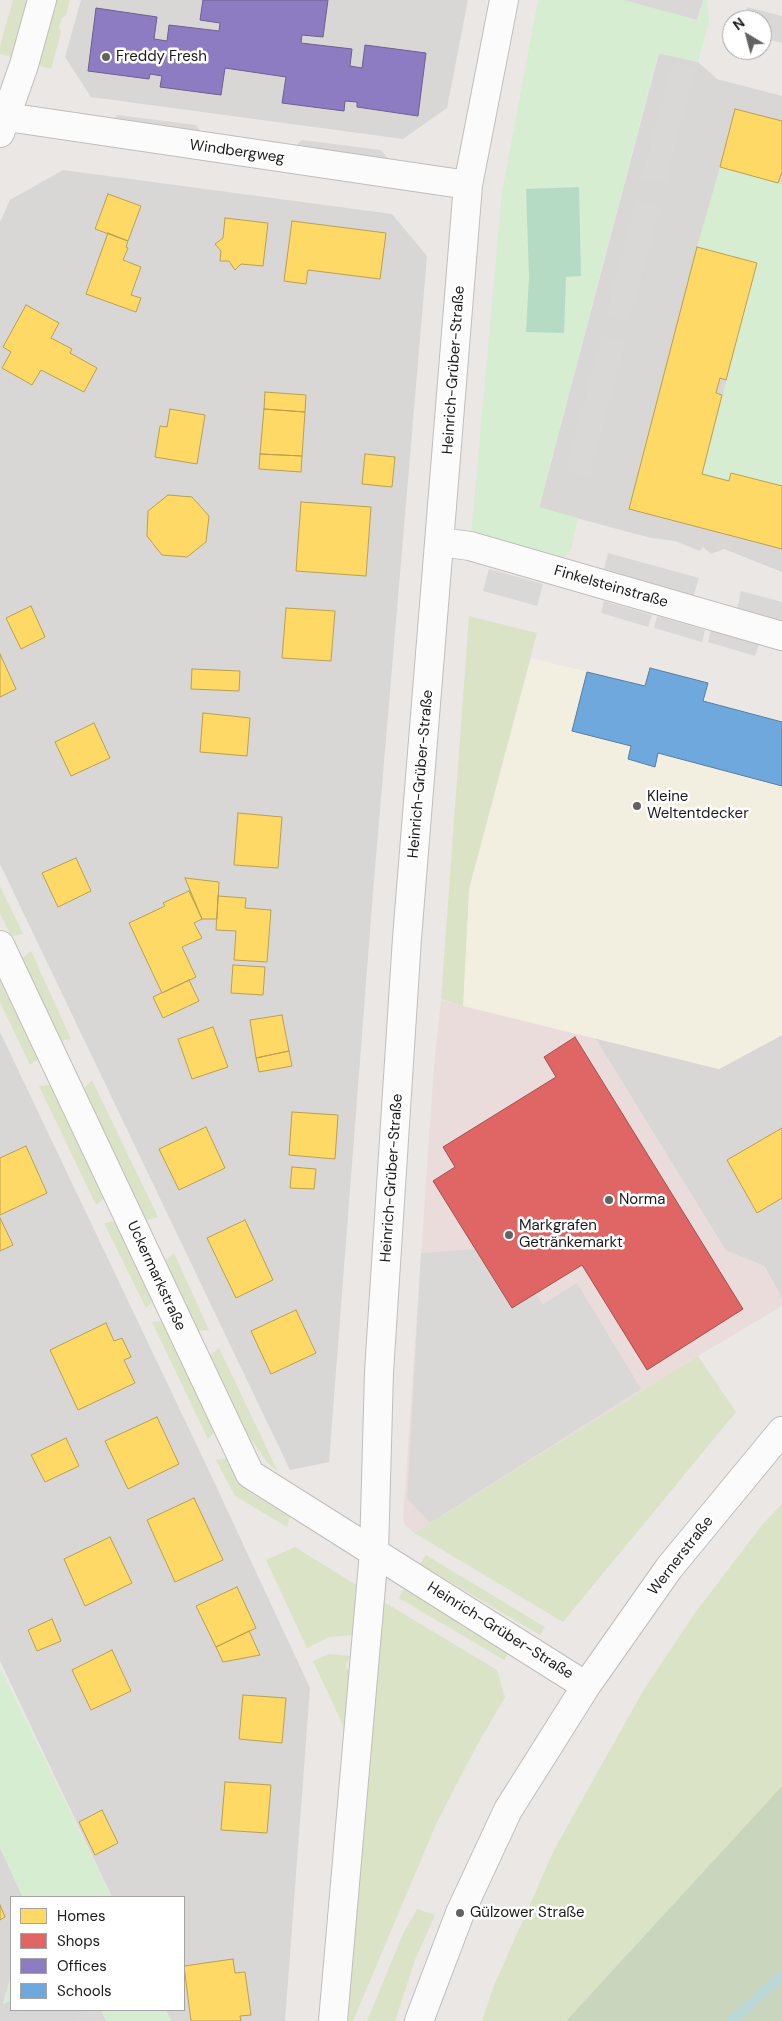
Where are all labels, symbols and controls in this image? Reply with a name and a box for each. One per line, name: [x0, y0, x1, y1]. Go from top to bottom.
north arrow: [722, 10, 772, 60]
text: N: [729, 14, 748, 34]
place label: Freddy Fresh: [116, 48, 207, 66]
marker: Freddy Fresh: [100, 51, 112, 63]
street label: Windbergweg: [188, 136, 286, 168]
street label: Heinrich-Grüber-Straße: [439, 285, 469, 455]
street label: Finkelsteinstraße: [552, 562, 670, 612]
street label: Heinrich-Grüber-Straße: [405, 689, 437, 859]
place label: Kleine Weltentdecker: [647, 788, 749, 823]
marker: Kleine Weltentdecker: [631, 800, 643, 812]
street label: Heinrich-Grüber-Straße: [377, 1093, 407, 1263]
place label: Norma: [619, 1191, 665, 1209]
marker: Norma: [603, 1194, 615, 1206]
place label: Markgrafen Getränkemarkt: [519, 1217, 623, 1252]
street label: Uckermarkstraße: [123, 1218, 189, 1334]
marker: Markgrafen Getränkemarkt: [503, 1229, 515, 1241]
street label: Wernerstraße: [645, 1513, 717, 1599]
street label: Heinrich-Grüber-Straße: [424, 1579, 576, 1683]
legend: [10, 1896, 185, 2011]
place label: Gülzower Straße: [470, 1904, 585, 1922]
text: Homes: [57, 1906, 106, 1926]
marker: Gülzower Straße: [454, 1907, 466, 1919]
text: Shops: [57, 1931, 100, 1951]
text: Offices: [57, 1956, 107, 1976]
text: Schools: [57, 1981, 112, 2001]

